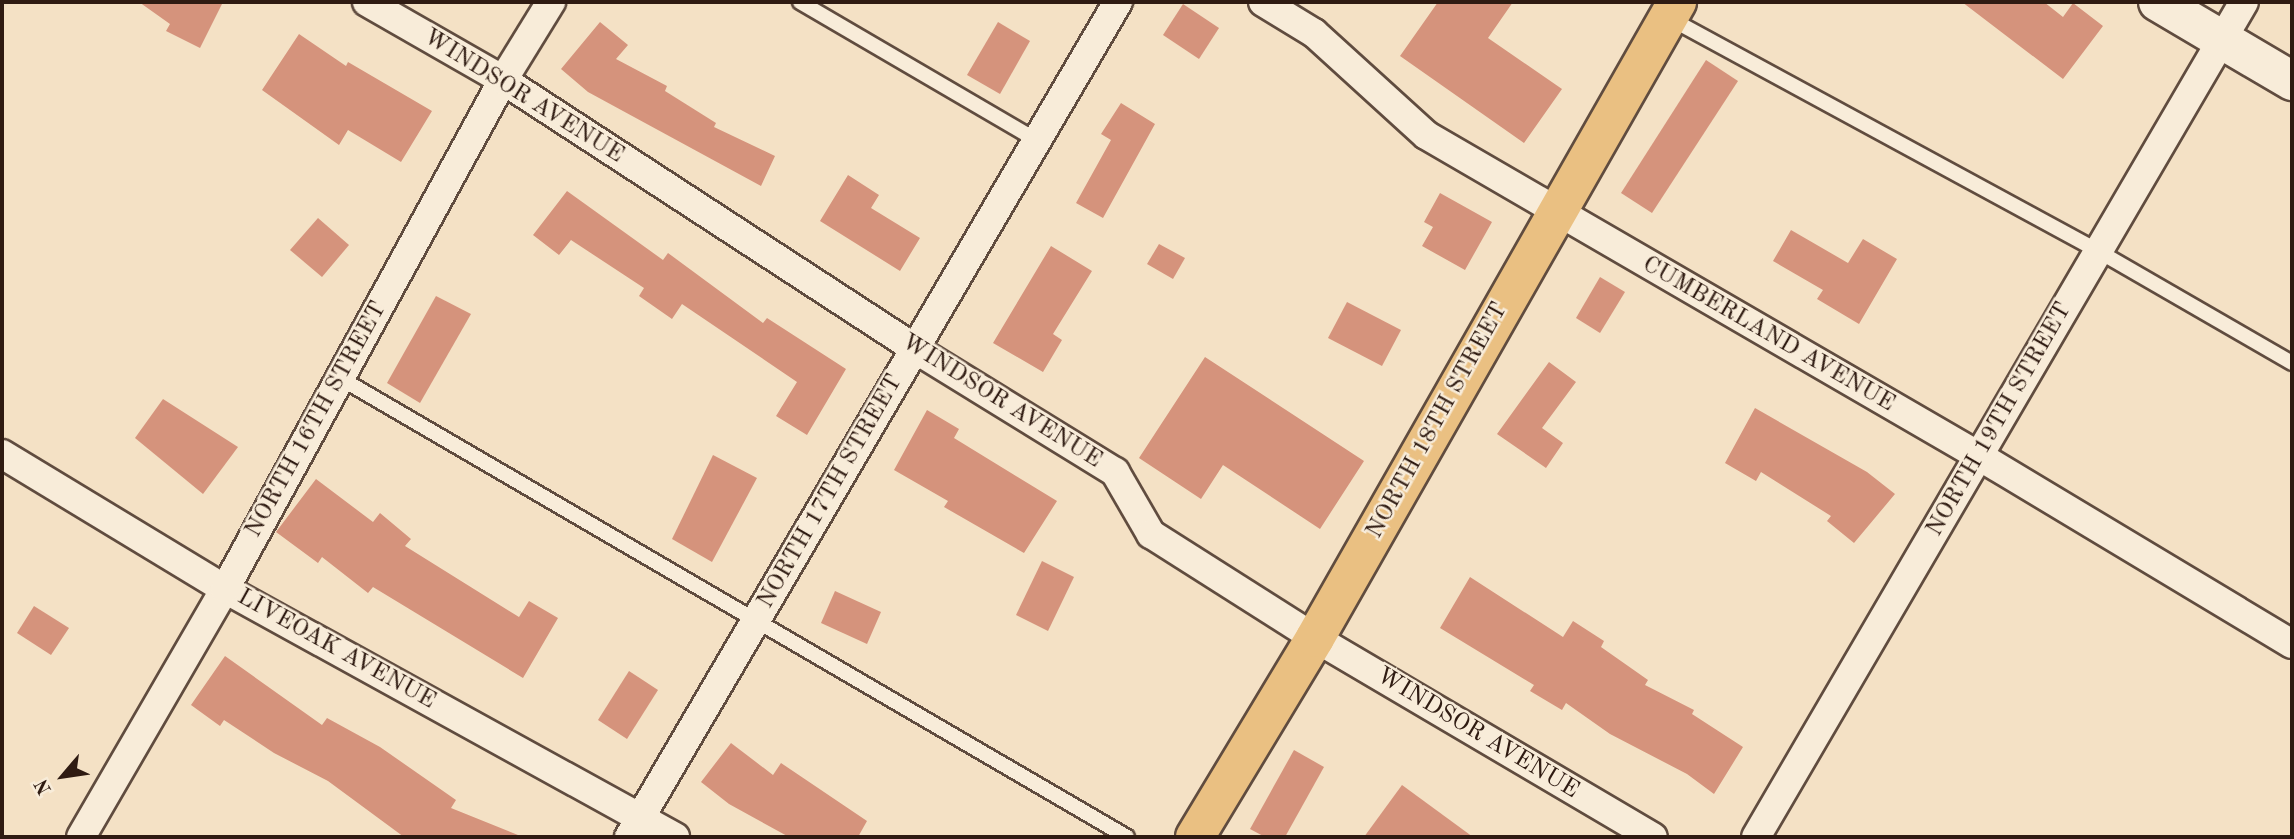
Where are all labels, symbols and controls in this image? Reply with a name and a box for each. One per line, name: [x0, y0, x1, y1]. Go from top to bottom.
street label: WINDSOR AVENUE: [417, 24, 629, 170]
street label: CUMBERLAND AVENUE: [1637, 251, 1899, 419]
street label: NORTH 16TH STREET: [240, 297, 394, 543]
street label: NORTH 18TH STREET: [1361, 298, 1515, 544]
street label: NORTH 19TH STREET: [1921, 298, 2079, 542]
street label: WINDSOR AVENUE: [895, 329, 1107, 475]
street label: NORTH 17TH STREET: [752, 370, 910, 614]
street label: LIVEOAK AVENUE: [232, 583, 440, 717]
street label: WINDSOR AVENUE: [1371, 662, 1583, 806]
north arrow: [28, 741, 98, 811]
text: N: [32, 775, 56, 797]

